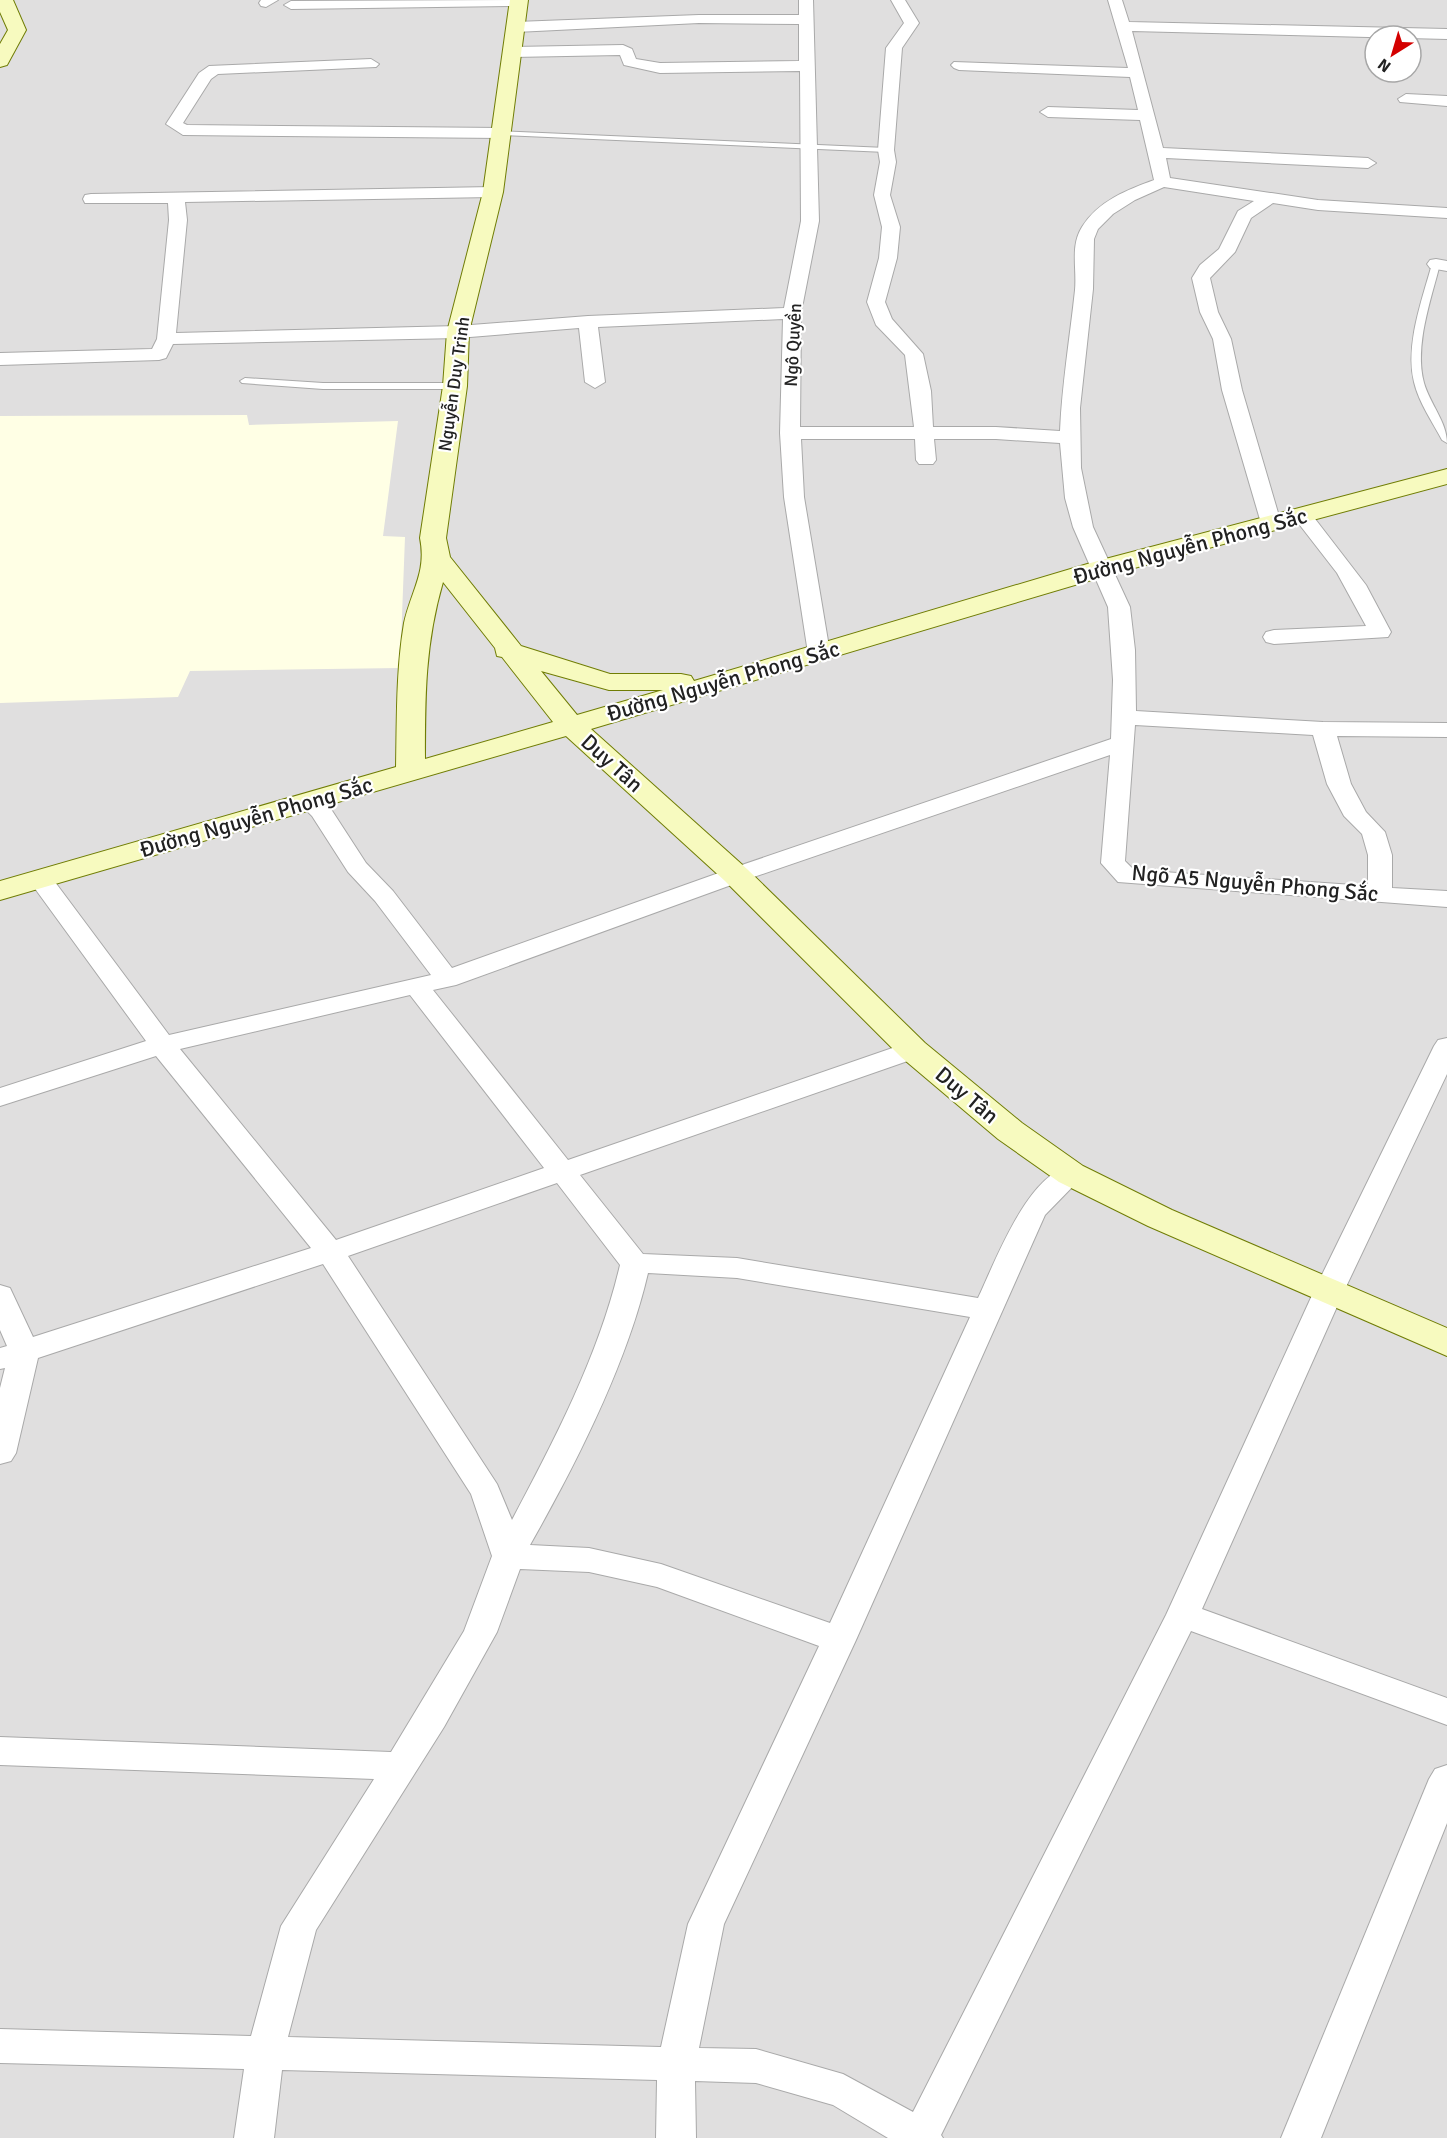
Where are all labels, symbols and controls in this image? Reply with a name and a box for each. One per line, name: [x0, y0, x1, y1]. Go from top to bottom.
north arrow: [1363, 24, 1423, 84]
text: N: [1374, 54, 1395, 77]
street label: Ngô Quyền: [780, 303, 806, 387]
street label: Nguyễn Duy Trinh: [434, 315, 474, 453]
street label: Đường Nguyễn Phong Sắc: [1070, 502, 1310, 590]
street label: Đường Nguyễn Phong Sắc: [603, 635, 843, 727]
street label: Duy Tân: [575, 728, 649, 798]
street label: Đường Nguyễn Phong Sắc: [136, 771, 376, 863]
street label: Ngõ A5 Nguyễn Phong Sắc: [1131, 859, 1379, 907]
street label: Duy Tân: [930, 1061, 1004, 1129]

